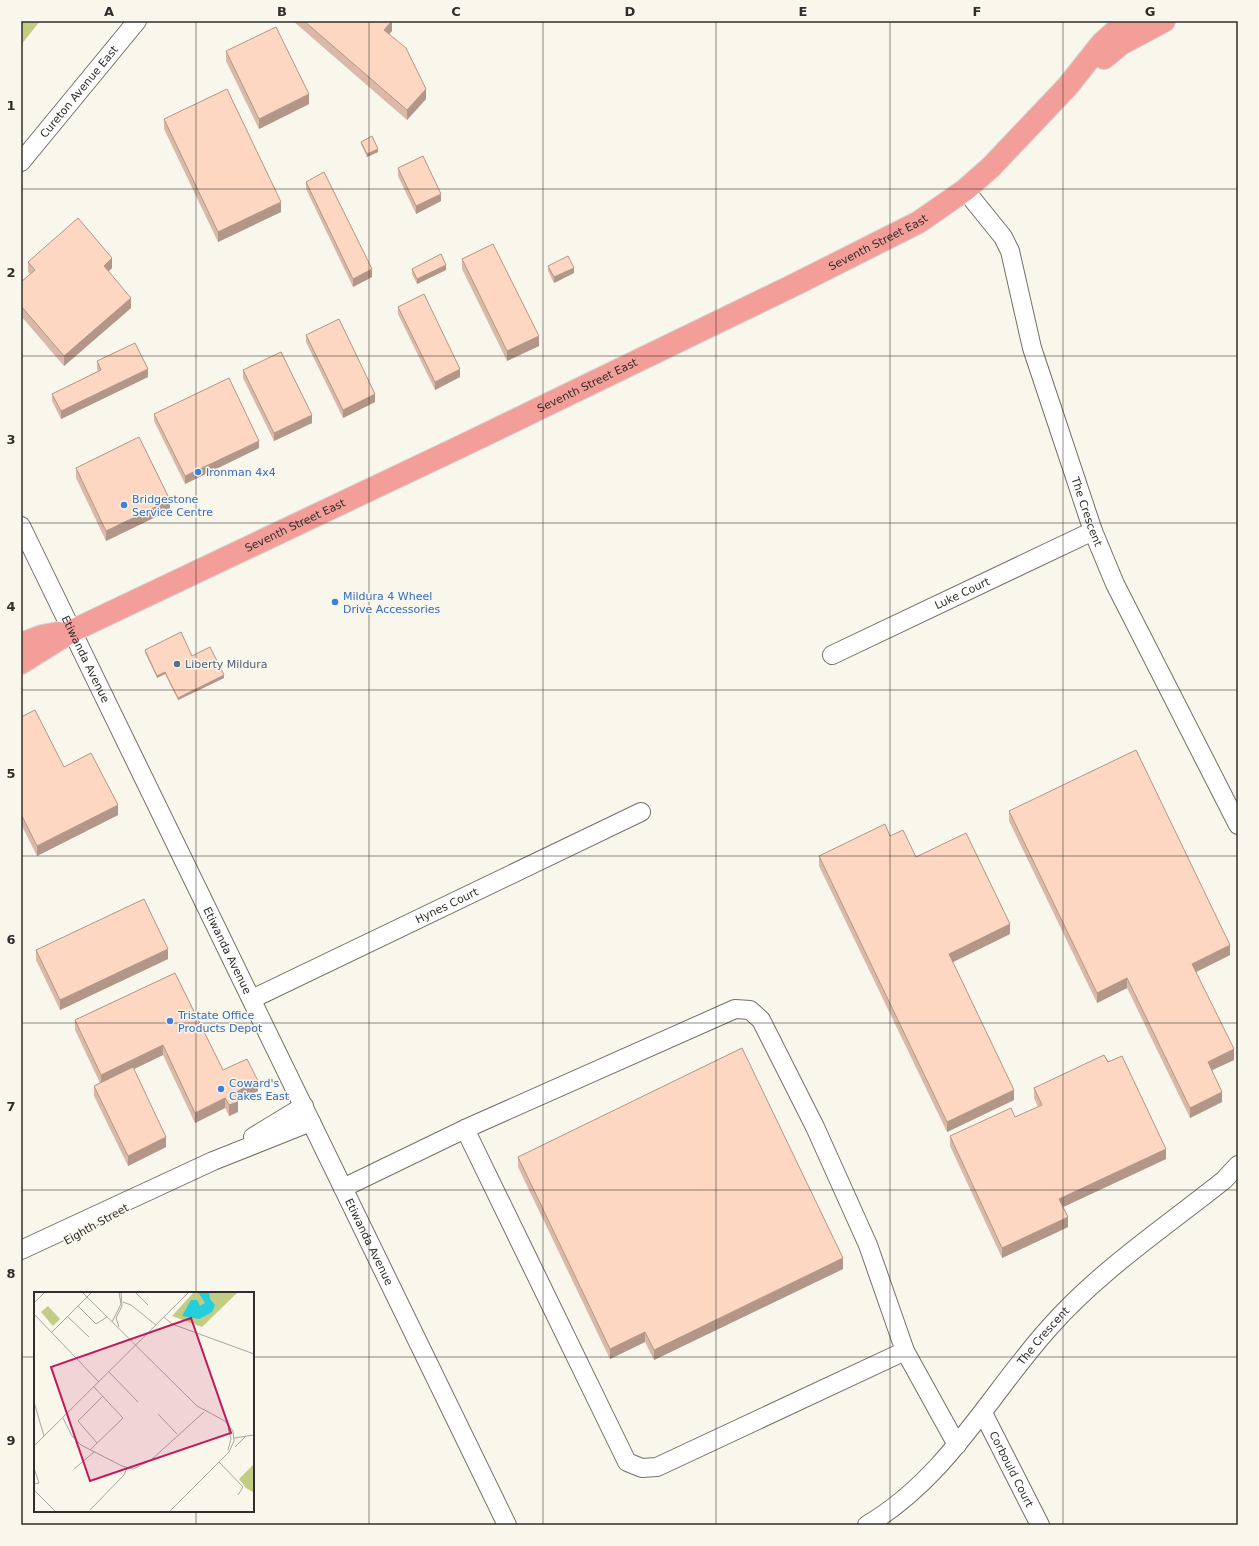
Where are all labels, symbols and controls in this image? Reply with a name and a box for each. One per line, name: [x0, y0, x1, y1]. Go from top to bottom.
text: A: [104, 4, 114, 19]
text: B: [277, 4, 287, 19]
text: C: [451, 4, 461, 19]
text: D: [625, 4, 636, 19]
text: E: [799, 4, 807, 19]
text: F: [973, 4, 981, 19]
text: G: [1145, 4, 1155, 19]
street label: Cureton Avenue East: [37, 43, 121, 141]
text: 1: [6, 98, 16, 113]
street label: Seventh Street East: [826, 212, 931, 274]
text: 2: [6, 265, 16, 280]
street label: Seventh Street East: [535, 356, 640, 415]
text: 3: [6, 432, 16, 447]
place label: Ironman 4x4: [206, 466, 276, 479]
marker: Ironman 4x4: [193, 467, 203, 477]
street label: The Crescent: [1068, 474, 1105, 549]
place label: Bridgestone Service Centre: [132, 493, 213, 519]
street label: Seventh Street East: [243, 496, 348, 555]
marker: Bridgestone Service Centre: [119, 500, 129, 510]
street label: Luke Court: [933, 575, 993, 612]
place label: Mildura 4 Wheel Drive Accessories: [343, 590, 441, 616]
marker: Mildura 4 Wheel Drive Accessories: [330, 597, 340, 607]
text: 4: [6, 599, 16, 614]
street label: Etiwanda Avenue: [59, 614, 112, 705]
place label: Liberty Mildura: [185, 658, 268, 671]
marker: Liberty Mildura: [172, 659, 182, 669]
text: 5: [6, 766, 16, 781]
street label: Hynes Court: [413, 885, 481, 926]
street label: Etiwanda Avenue: [200, 905, 254, 997]
text: 6: [6, 932, 16, 947]
place label: Tristate Office Products Depot: [177, 1009, 263, 1035]
marker: Tristate Office Products Depot: [165, 1016, 175, 1026]
place label: Coward's Cakes East: [229, 1077, 290, 1103]
marker: Coward's Cakes East: [216, 1084, 226, 1094]
text: 7: [6, 1099, 16, 1114]
street label: Etiwanda Avenue: [342, 1196, 396, 1288]
street label: Eighth Street: [62, 1201, 132, 1248]
text: 8: [6, 1266, 16, 1281]
inset map: [34, 1292, 254, 1512]
street label: The Crescent: [1014, 1304, 1073, 1369]
street label: Corbould Court: [986, 1429, 1036, 1510]
text: 9: [6, 1433, 16, 1448]

